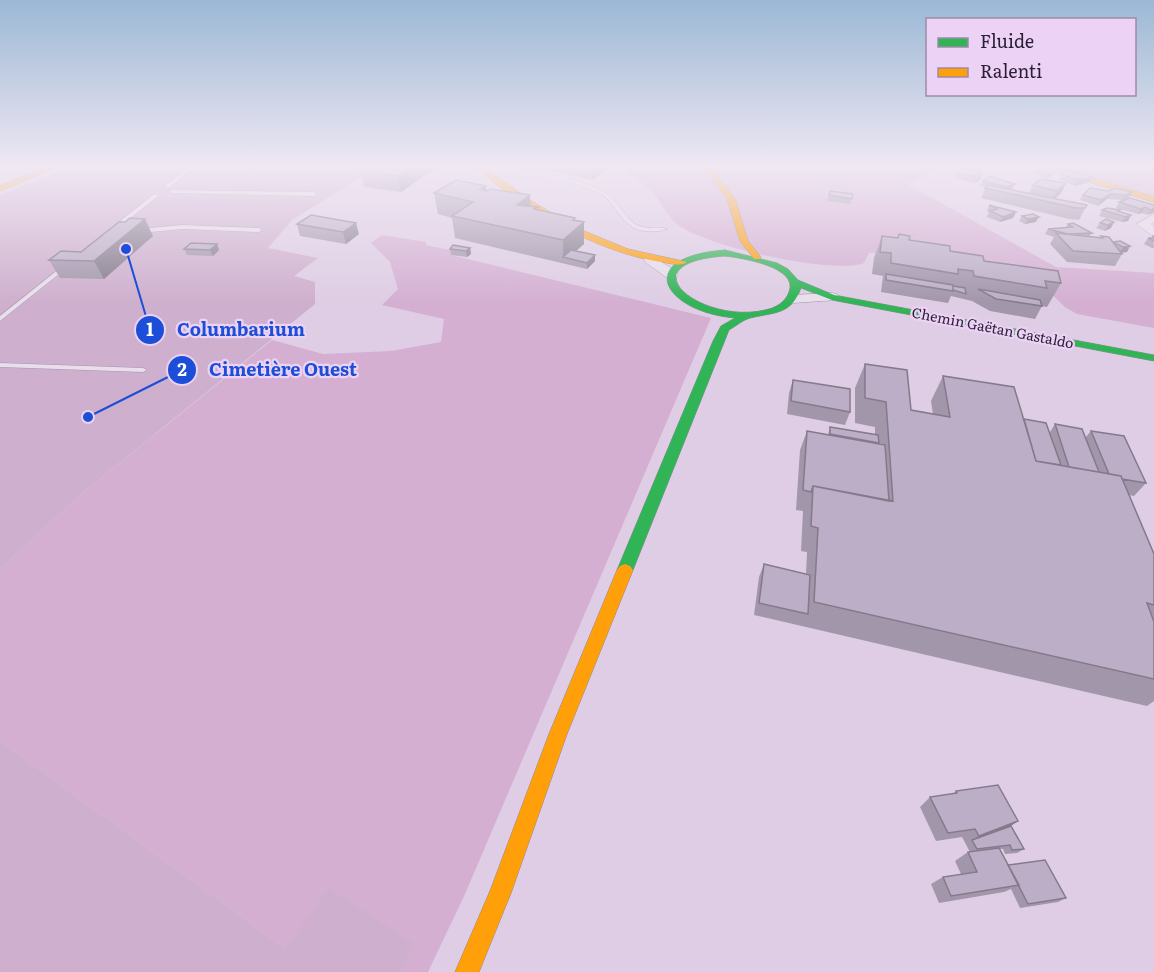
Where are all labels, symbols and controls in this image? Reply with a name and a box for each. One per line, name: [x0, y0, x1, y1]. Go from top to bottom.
legend: [926, 18, 1136, 96]
text: Fluide: [980, 27, 1034, 54]
text: Ralenti: [980, 57, 1042, 84]
street label: Chemin Gaëtan Gastaldo: [910, 301, 1076, 353]
callout: Columbarium: [135, 312, 317, 348]
text: 1: [146, 315, 154, 342]
text: Columbarium: [177, 315, 305, 342]
callout: Cimetière Ouest: [167, 352, 368, 388]
text: 2: [177, 355, 187, 382]
text: Cimetière Ouest: [209, 355, 357, 382]

